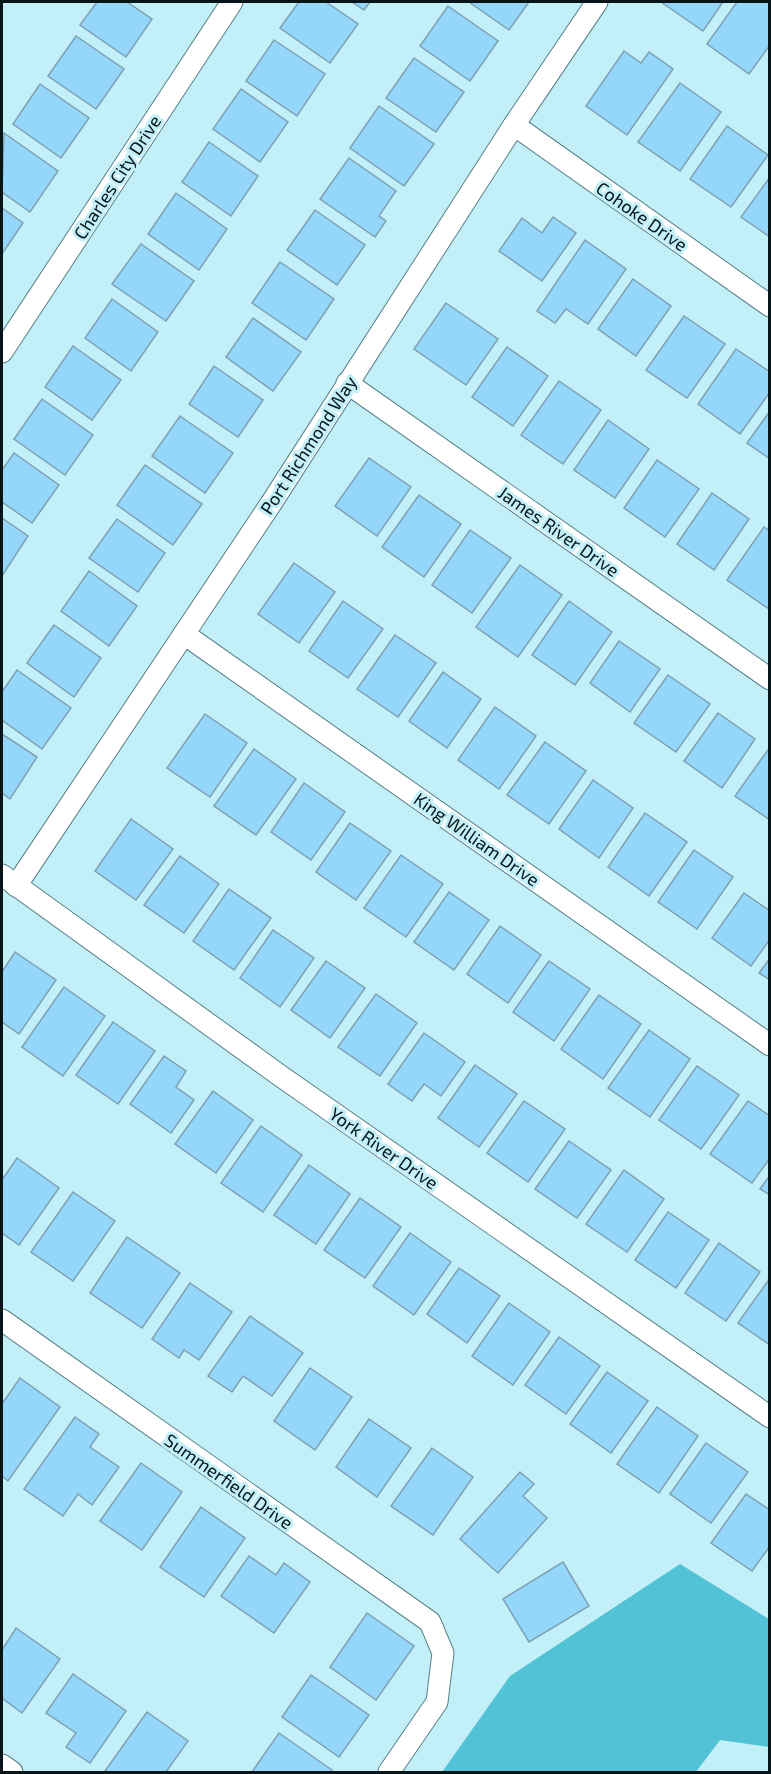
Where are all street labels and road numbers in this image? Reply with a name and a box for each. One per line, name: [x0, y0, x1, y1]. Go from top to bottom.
street label: Charles City Drive: [69, 111, 165, 243]
street label: Cohoke Drive: [592, 176, 692, 256]
street label: Port Richmond Way: [255, 371, 361, 518]
street label: James River Drive: [494, 481, 624, 581]
street label: King William Drive: [410, 787, 544, 891]
street label: York River Drive: [325, 1102, 443, 1194]
street label: Summerfield Drive: [161, 1428, 297, 1534]

